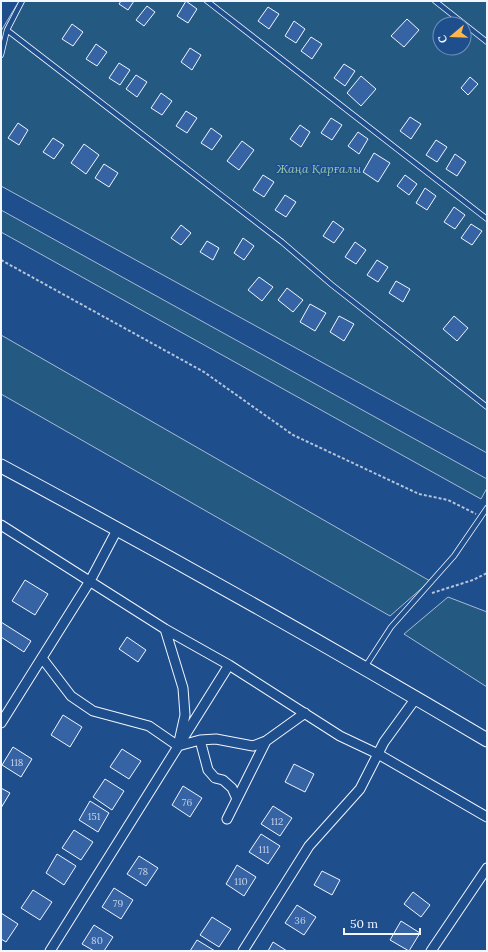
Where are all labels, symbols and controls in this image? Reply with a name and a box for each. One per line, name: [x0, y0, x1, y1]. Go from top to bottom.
north arrow: [432, 16, 472, 56]
text: С: [435, 33, 450, 45]
park label: Жаңа Қарғалы: [276, 161, 362, 176]
house number: 118: [11, 756, 24, 769]
house number: 76: [182, 796, 192, 809]
house number: 151: [88, 810, 101, 823]
house number: 112: [271, 815, 283, 828]
house number: 111: [259, 843, 270, 856]
house number: 78: [138, 865, 148, 878]
house number: 110: [234, 875, 248, 888]
house number: 79: [113, 897, 123, 910]
scale bar: [344, 910, 420, 936]
house number: 36: [294, 914, 306, 927]
text: 50 m: [350, 916, 378, 931]
house number: 80: [91, 934, 103, 947]

